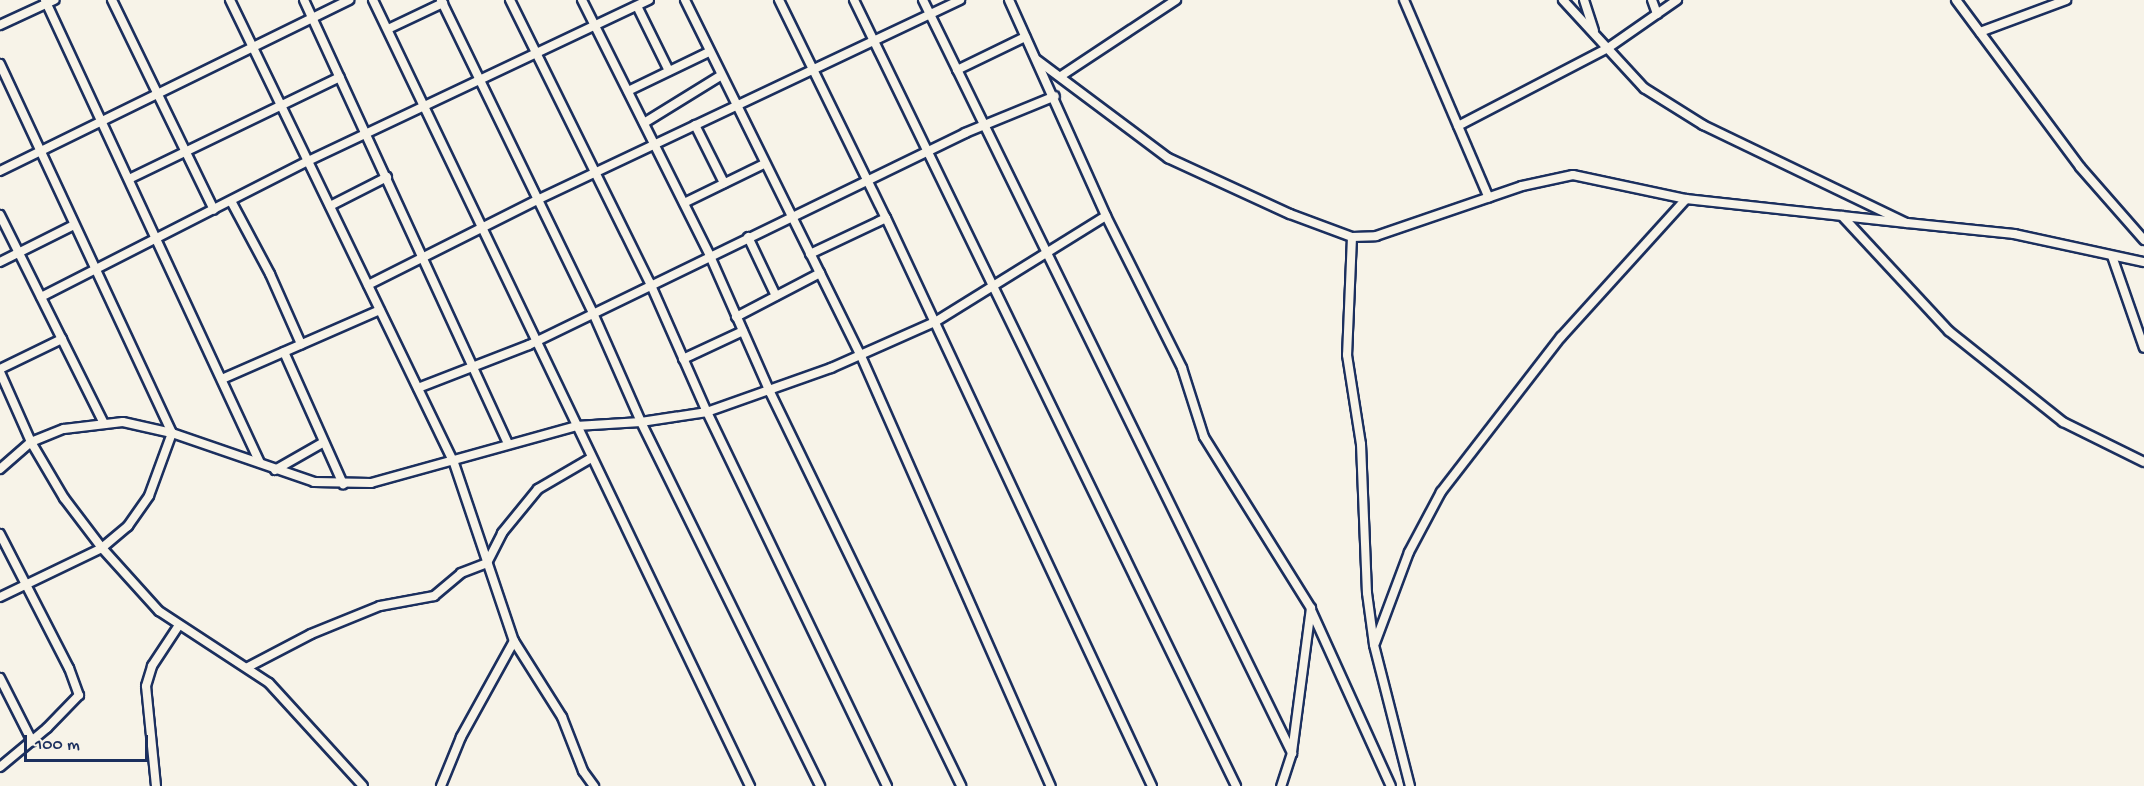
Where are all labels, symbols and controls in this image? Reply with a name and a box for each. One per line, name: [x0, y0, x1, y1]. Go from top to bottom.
scale bar: [27, 723, 152, 761]
text: 100 m: [35, 735, 80, 756]

